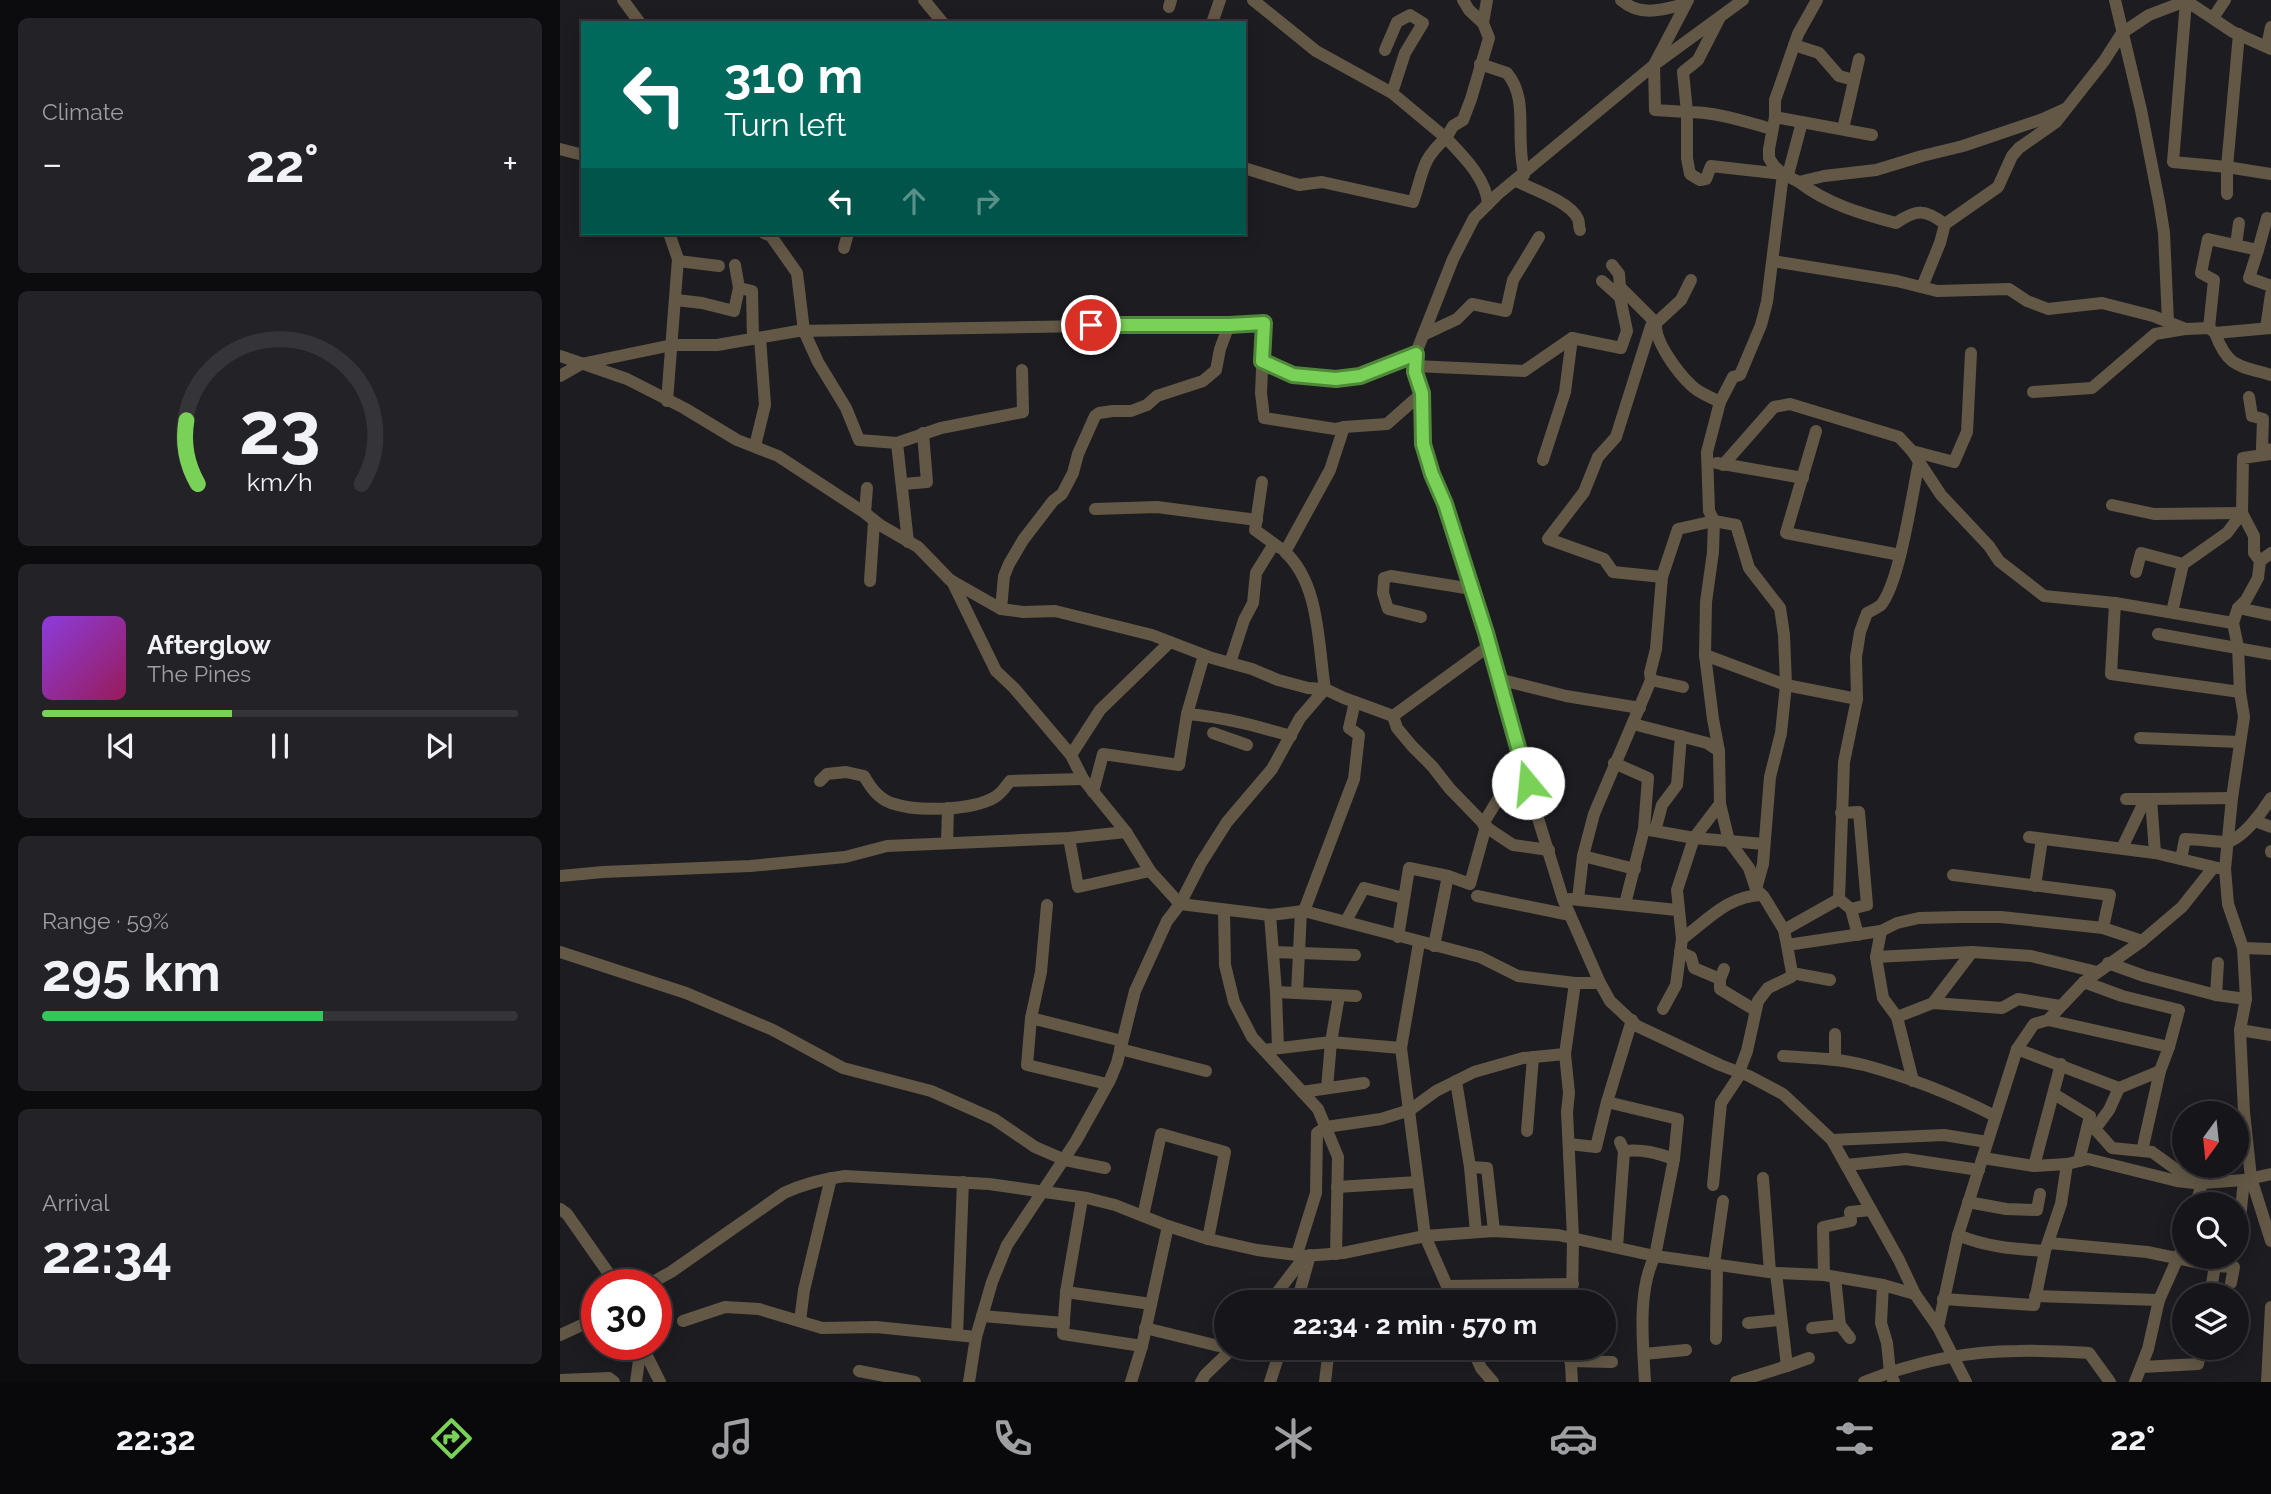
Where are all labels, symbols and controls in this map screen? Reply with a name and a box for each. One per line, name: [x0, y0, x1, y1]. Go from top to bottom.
text: 310 m: [724, 47, 863, 104]
icon: left: [609, 49, 700, 140]
text: Climate: [42, 98, 124, 125]
text: Turn left: [724, 106, 846, 143]
text: 22°: [246, 133, 319, 194]
text: −: [42, 141, 62, 186]
text: +: [502, 141, 518, 186]
icon: left: [822, 182, 860, 220]
icon: ahead: [895, 182, 933, 220]
icon: right: [968, 182, 1006, 220]
pin: [1061, 295, 1121, 355]
icon: arrive: [1072, 306, 1110, 344]
text: 23: [239, 387, 321, 472]
text: km/h: [247, 467, 313, 497]
text: Afterglow: [147, 630, 271, 660]
text: The Pines: [147, 660, 251, 687]
icon: previous: [102, 727, 140, 765]
icon: pause: [261, 727, 299, 765]
icon: next: [420, 727, 458, 765]
position arrow: [1491, 746, 1565, 820]
text: Range · 59%: [42, 907, 169, 934]
text: 295 km: [42, 942, 221, 1003]
north arrow: [2172, 1101, 2249, 1178]
map controls: [2172, 1101, 2249, 1360]
text: Arrival: [42, 1189, 109, 1216]
button: search: [2172, 1192, 2249, 1269]
text: 22:34: [42, 1224, 172, 1285]
speed limit sign: 30: [581, 1269, 672, 1360]
button: layers: [2172, 1283, 2249, 1360]
text: 22:34 · 2 min · 570 m: [1293, 1310, 1537, 1340]
icon: directions: [427, 1414, 476, 1463]
icon: music: [708, 1414, 757, 1463]
icon: phone: [988, 1414, 1037, 1463]
icon: climate: [1269, 1414, 1318, 1463]
icon: car: [1549, 1414, 1598, 1463]
icon: filters: [1830, 1414, 1879, 1463]
text: 22:32: [116, 1420, 196, 1457]
text: 22°: [2110, 1420, 2155, 1457]

